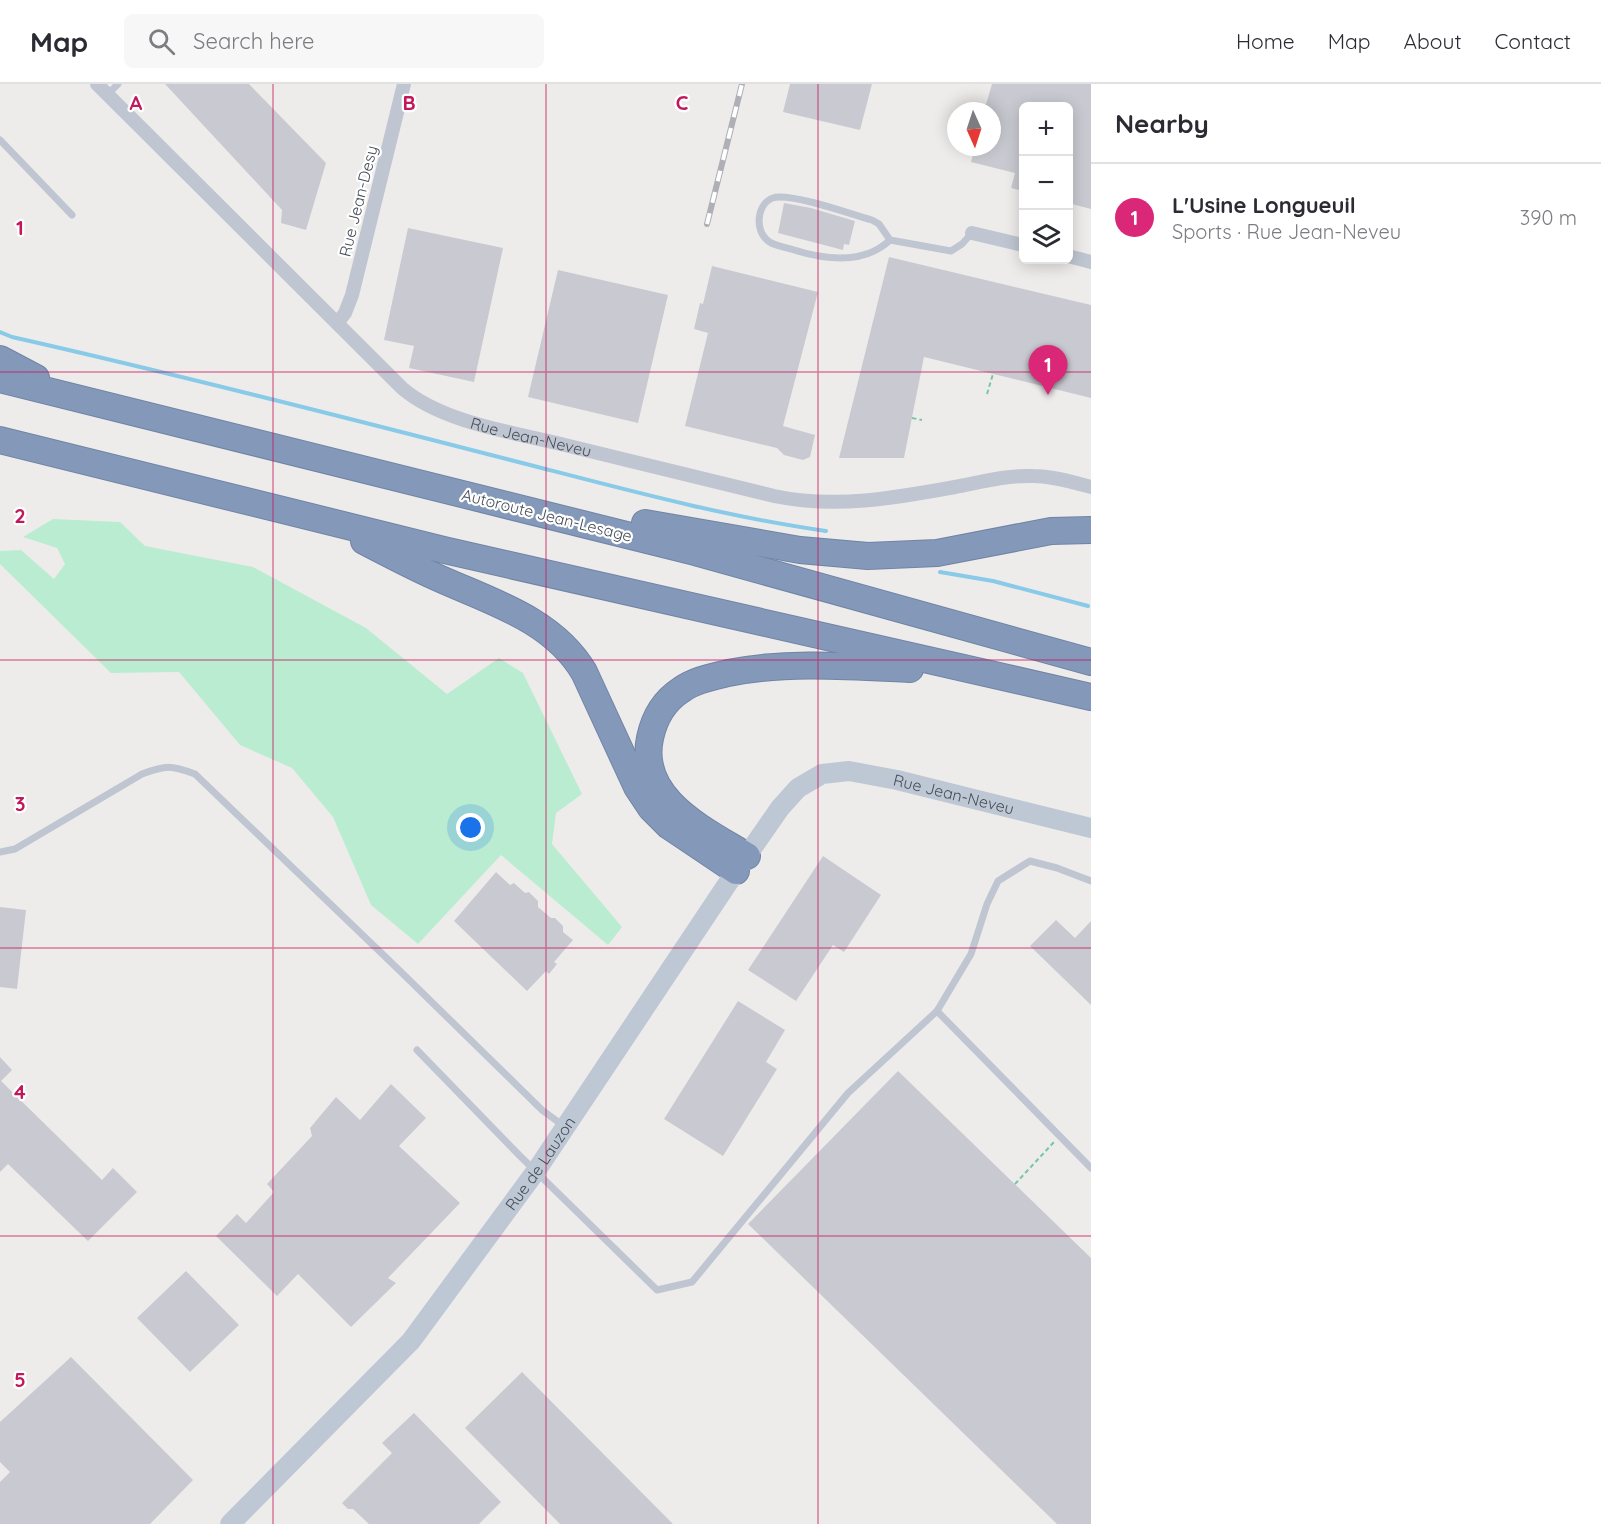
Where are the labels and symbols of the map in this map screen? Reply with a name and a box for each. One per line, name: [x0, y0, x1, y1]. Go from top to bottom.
text: A: [130, 90, 143, 115]
text: B: [402, 90, 416, 115]
text: C: [676, 90, 689, 115]
north arrow: [947, 102, 1001, 156]
street label: Rue Jean-Desy: [335, 143, 381, 259]
text: 1: [16, 215, 24, 240]
pin: 1: [1028, 346, 1068, 395]
street label: Rue Jean-Neveu: [468, 413, 593, 461]
street label: Autoroute Jean-Lesage: [460, 484, 634, 546]
text: 2: [14, 503, 26, 528]
street label: Rue Jean-Neveu: [891, 769, 1016, 819]
text: 3: [15, 791, 25, 816]
your location: [456, 813, 485, 842]
text: 4: [14, 1079, 26, 1104]
street label: Rue de Lauzon: [501, 1113, 580, 1214]
text: 5: [14, 1367, 26, 1392]

